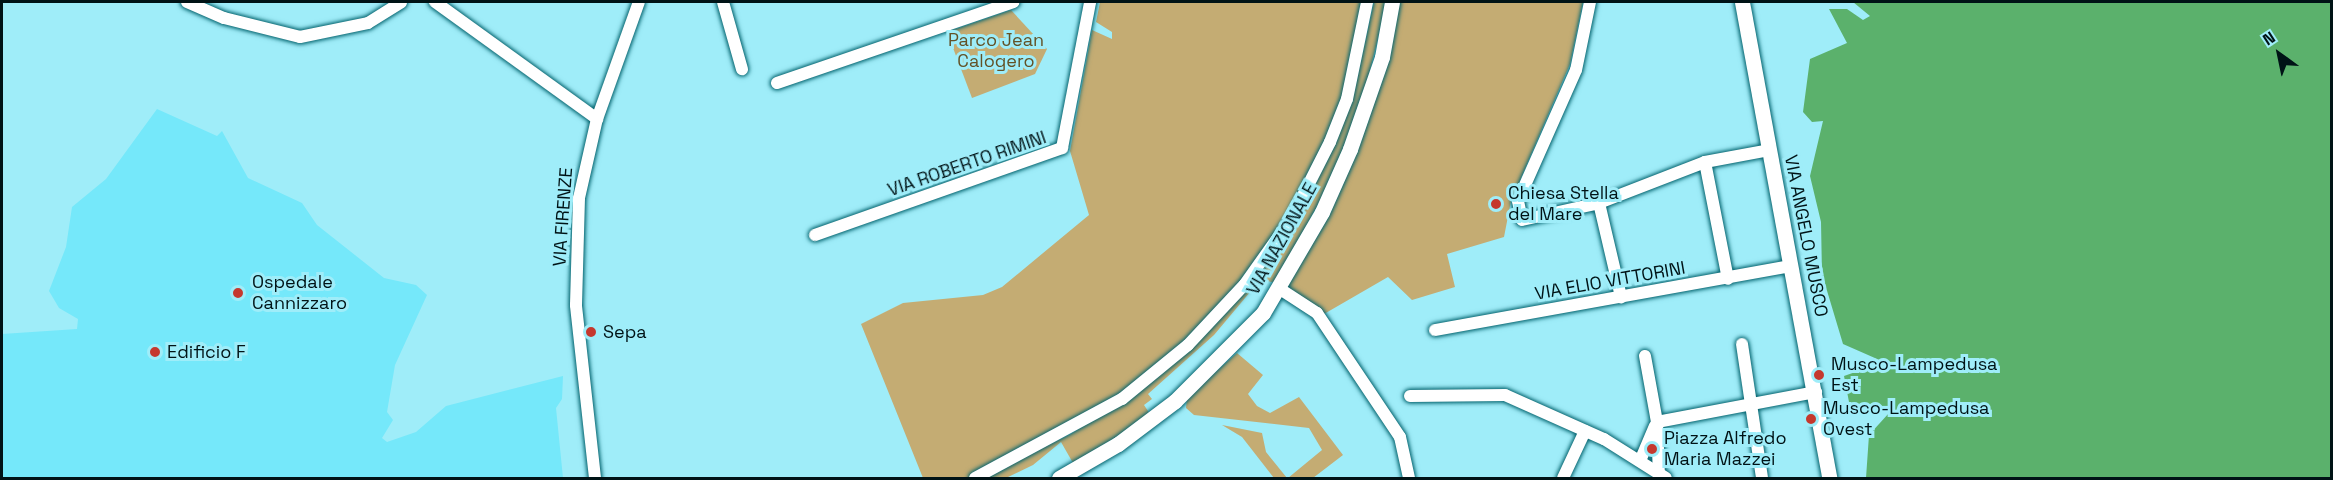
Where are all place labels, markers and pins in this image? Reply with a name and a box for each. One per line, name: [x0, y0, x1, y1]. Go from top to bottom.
place label: Chiesa Stella del Mare: [1508, 183, 1619, 226]
marker: Chiesa Stella del Mare: [1489, 197, 1503, 211]
place label: Ospedale Cannizzaro: [252, 272, 347, 314]
marker: Ospedale Cannizzaro: [229, 284, 247, 302]
place label: Sepa: [603, 321, 647, 343]
marker: Sepa: [584, 325, 598, 339]
place label: Edificio F: [167, 341, 246, 363]
marker: Edificio F: [148, 345, 162, 359]
place label: Musco-Lampedusa Est: [1831, 354, 1997, 397]
marker: Musco-Lampedusa Est: [1812, 368, 1826, 382]
place label: Musco-Lampedusa Ovest: [1823, 398, 1989, 440]
marker: Musco-Lampedusa Ovest: [1804, 412, 1818, 426]
place label: Piazza Alfredo Maria Mazzei: [1664, 428, 1787, 470]
marker: Piazza Alfredo Maria Mazzei: [1645, 442, 1659, 456]

